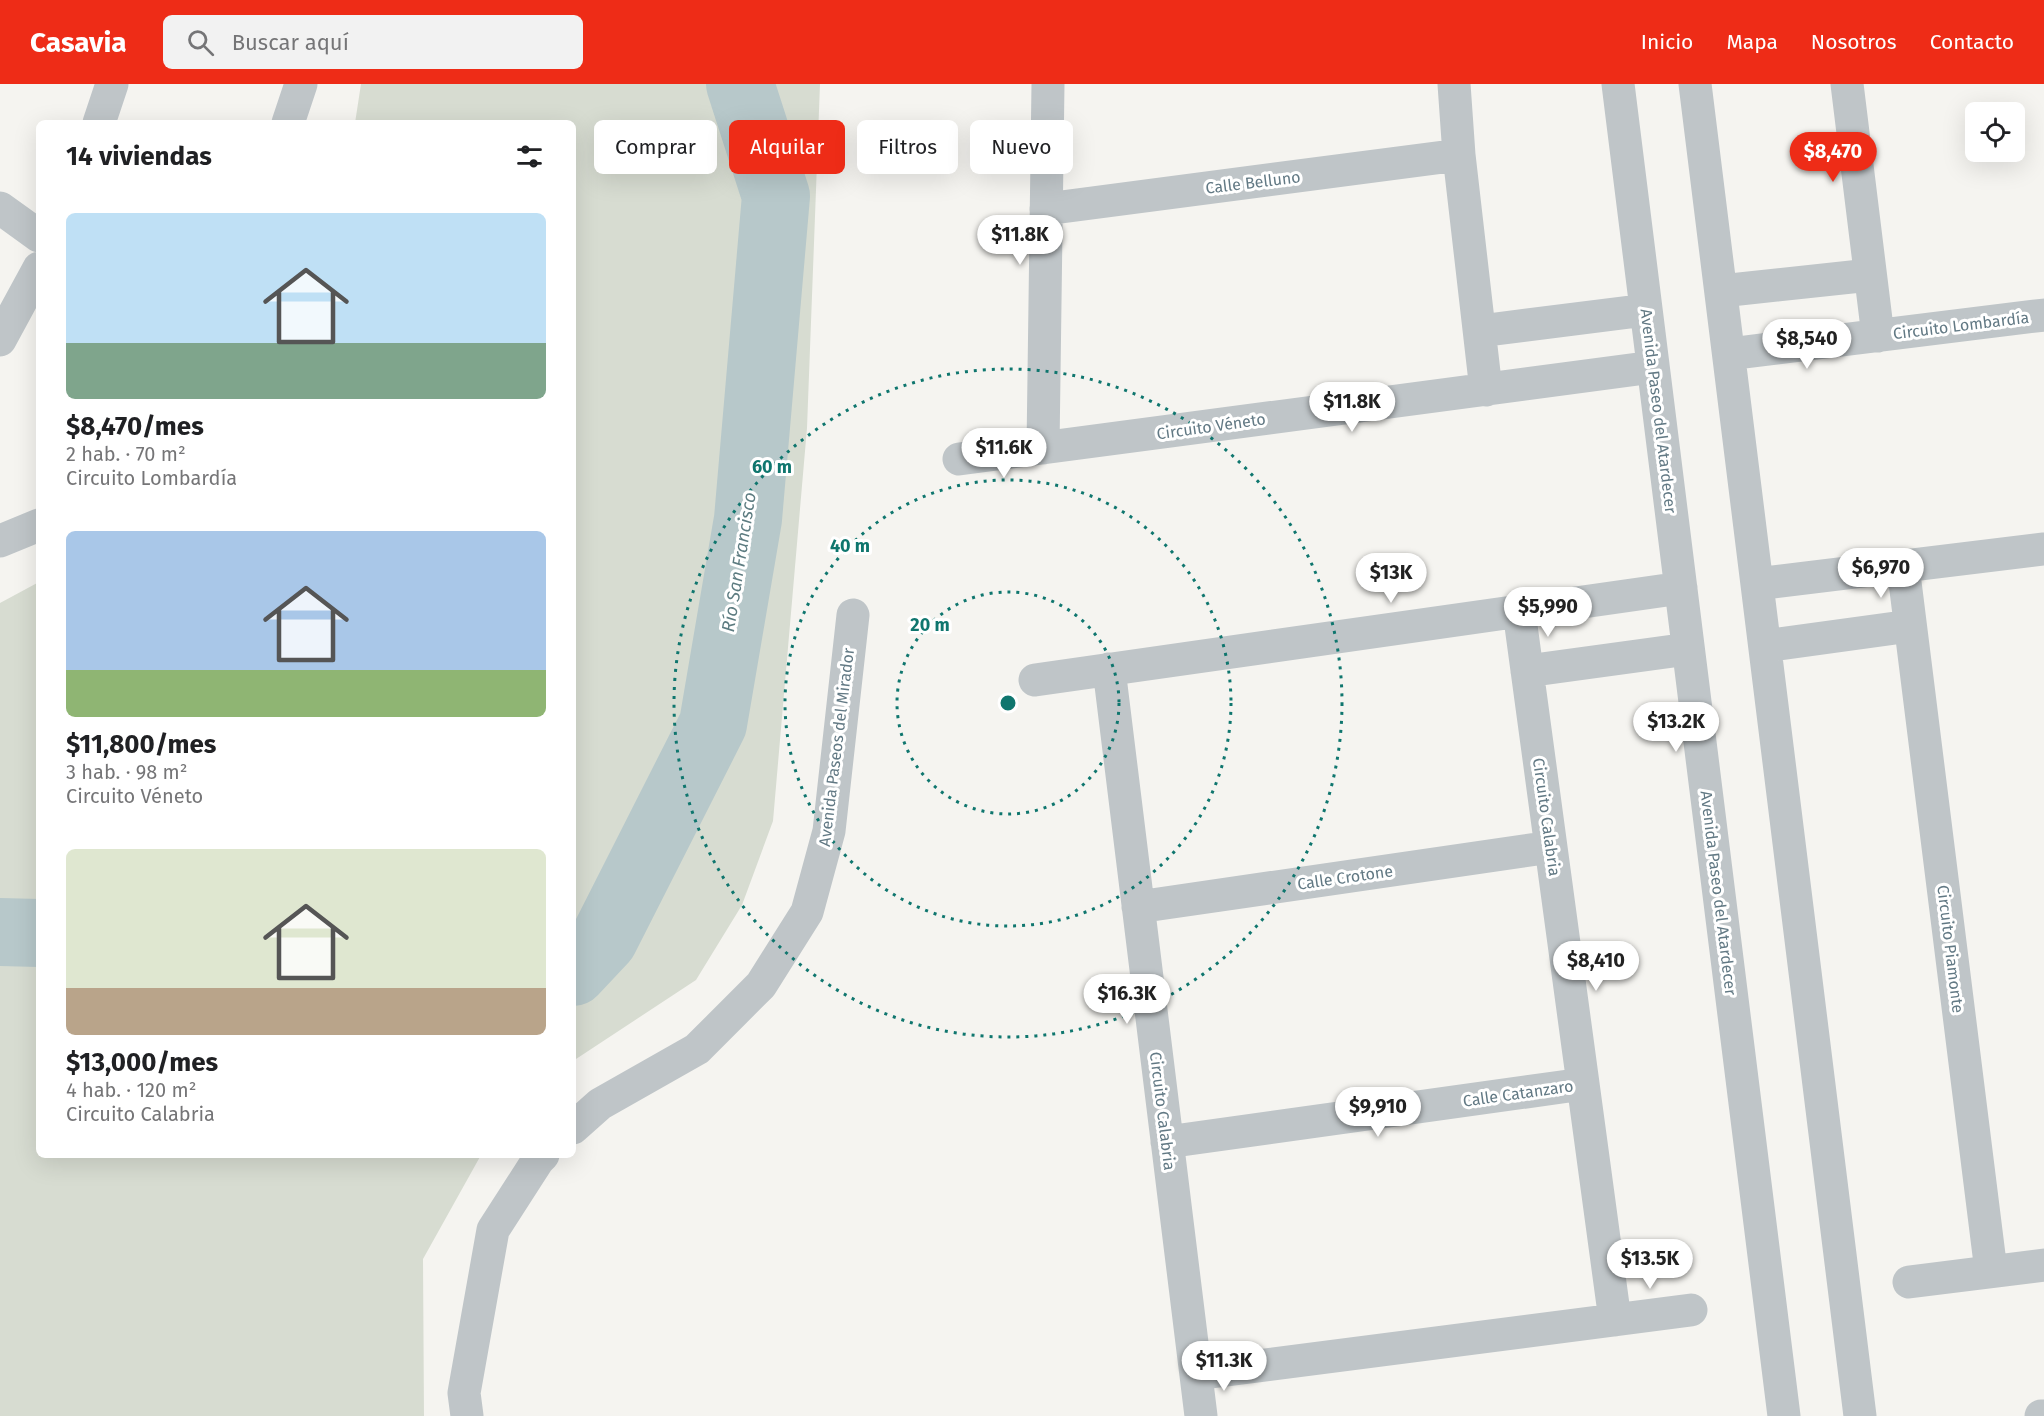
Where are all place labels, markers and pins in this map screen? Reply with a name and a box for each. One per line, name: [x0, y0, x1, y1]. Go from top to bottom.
pin: $8,470: [1784, 132, 1882, 183]
pin: $11.8K: [971, 215, 1069, 266]
pin: $8,540: [1758, 319, 1856, 370]
pin: $11.8K: [1303, 382, 1401, 433]
pin: $11.6K: [955, 428, 1053, 479]
pin: $6,970: [1832, 548, 1930, 599]
pin: $13K: [1355, 553, 1427, 604]
pin: $5,990: [1499, 587, 1597, 638]
centre of rings: [998, 693, 1018, 713]
pin: $13.2K: [1627, 702, 1725, 753]
pin: $8,410: [1547, 941, 1645, 992]
pin: $16.3K: [1078, 974, 1176, 1025]
pin: $9,910: [1329, 1087, 1427, 1138]
pin: $13.5K: [1601, 1239, 1699, 1290]
pin: $11.3K: [1175, 1341, 1273, 1392]

